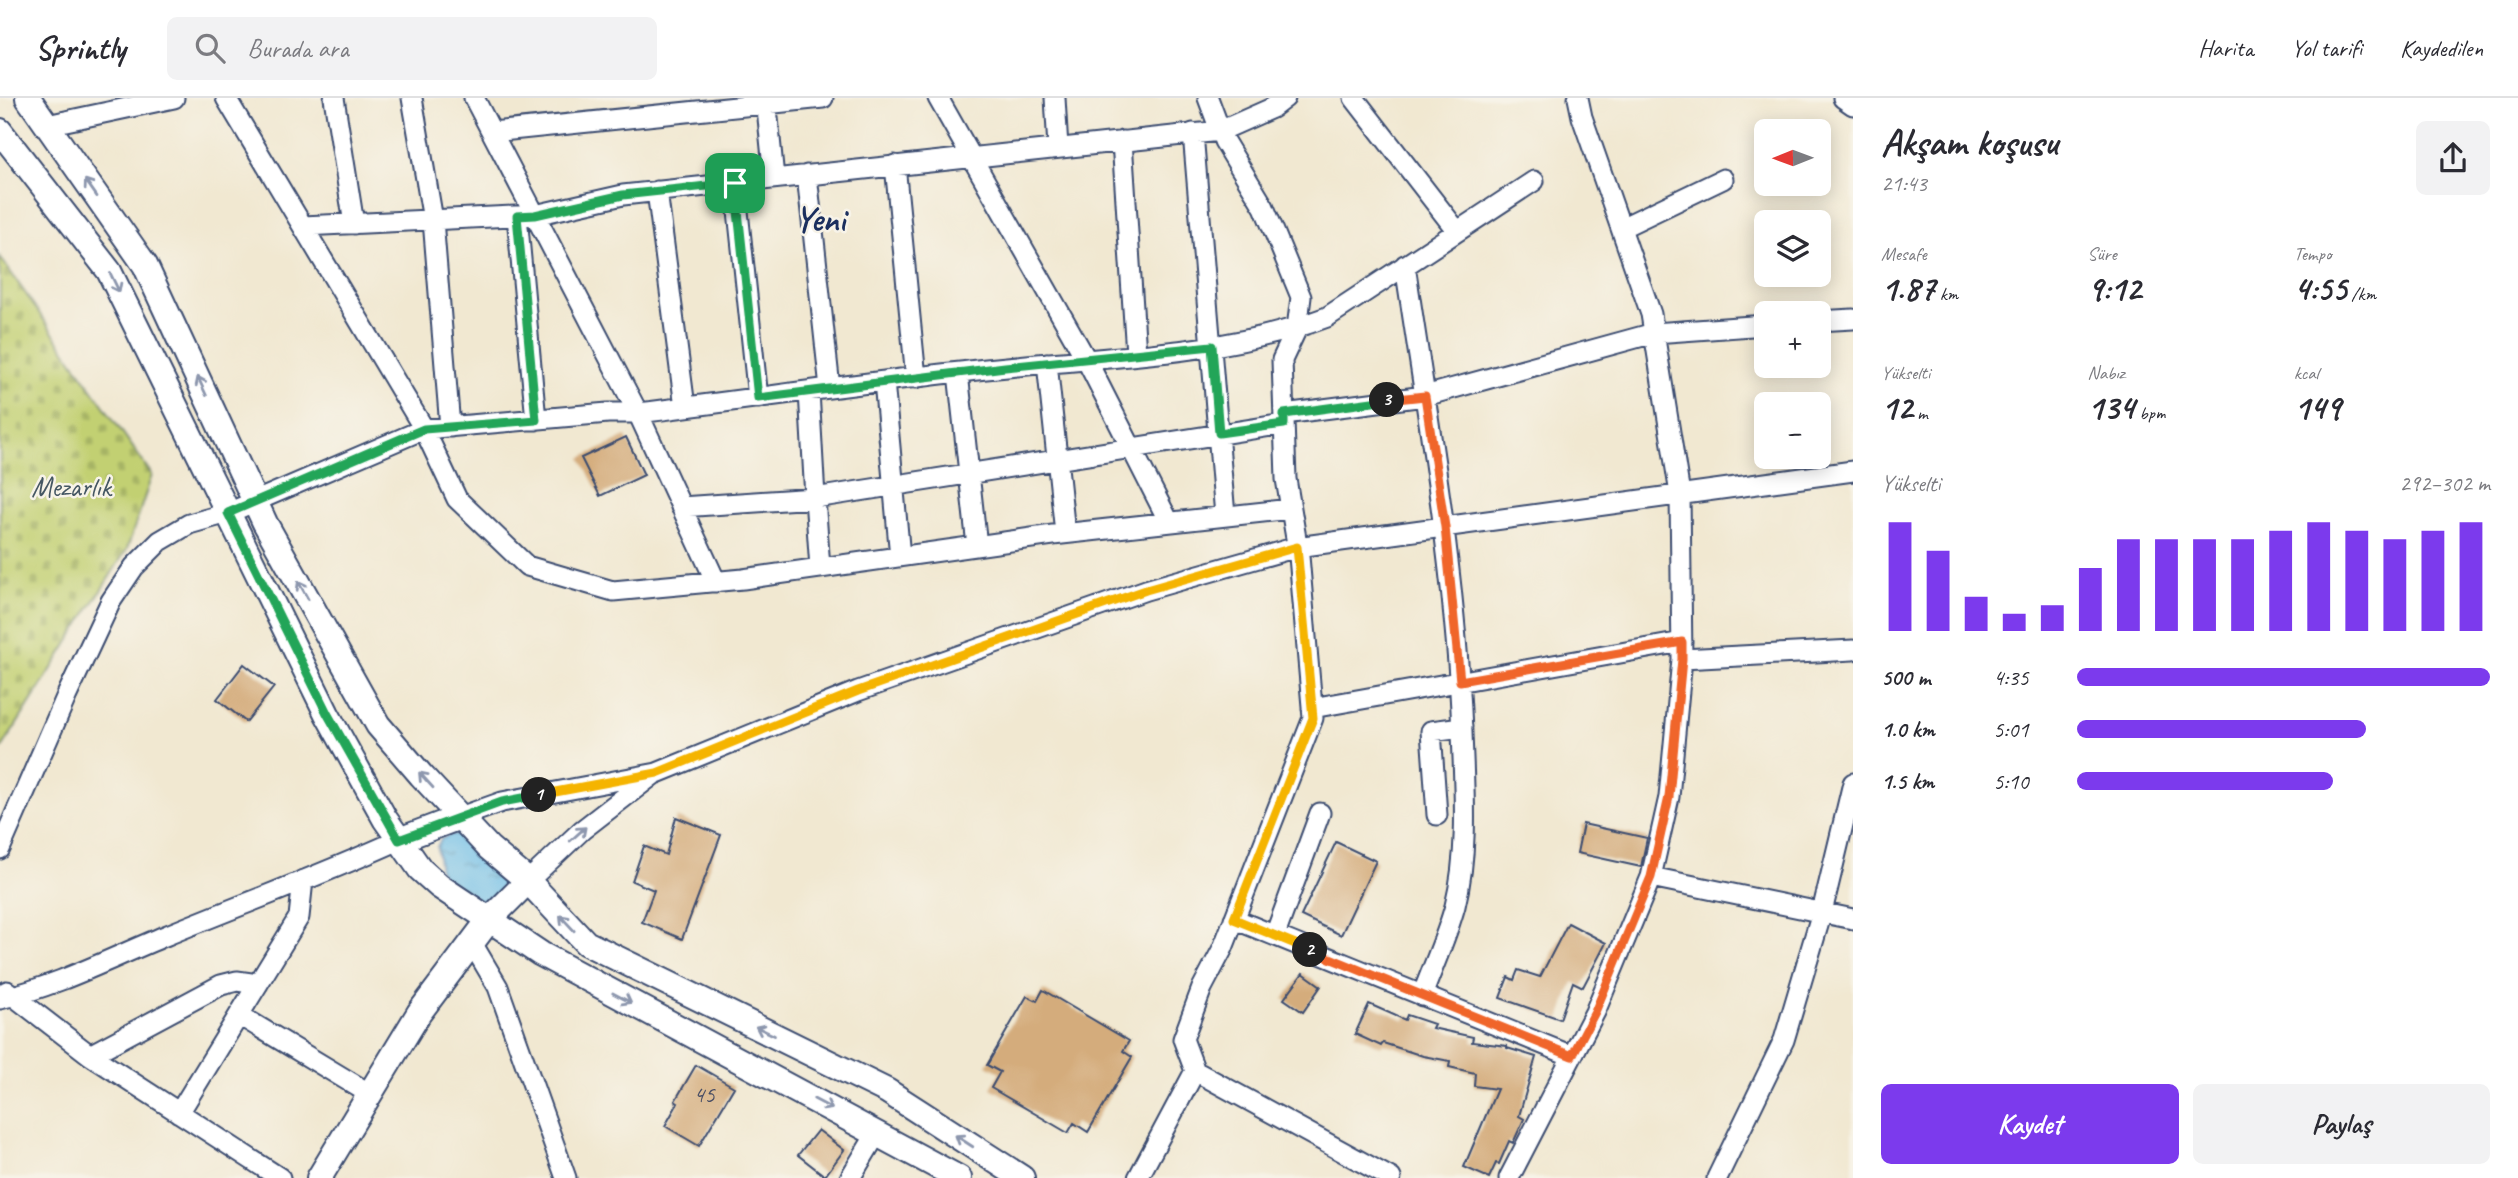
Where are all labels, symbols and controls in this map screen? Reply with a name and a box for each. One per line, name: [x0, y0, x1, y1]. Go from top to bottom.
search box: [167, 17, 657, 80]
text: Sprintly: [35, 27, 125, 69]
icon: search: [191, 29, 229, 67]
text: Burada ara: [247, 32, 349, 65]
text: Harita: [2198, 33, 2253, 63]
text: Yol tarifi: [2291, 33, 2362, 63]
text: Kaydedilen: [2400, 33, 2483, 63]
north arrow: [1754, 119, 1830, 196]
map controls: [1754, 119, 1831, 469]
text: Akşam koşusu: [1881, 119, 2058, 166]
button: share: [2416, 121, 2490, 195]
pin: [705, 153, 765, 213]
icon: arrive: [716, 164, 754, 202]
text: 21:43: [1881, 169, 1927, 198]
one-way arrow: [84, 179, 98, 198]
district label: Yeni: [795, 197, 849, 242]
button: layers: [1754, 210, 1831, 287]
text: Mesafe: [1881, 242, 1927, 266]
text: Süre: [2087, 242, 2117, 266]
text: Tempo: [2294, 242, 2331, 266]
text: 1.87: [1881, 266, 1935, 311]
text: 9:12: [2087, 266, 2141, 311]
text: 4:55: [2294, 266, 2347, 311]
one-way arrow: [109, 272, 122, 293]
text: km: [1935, 282, 1958, 306]
text: /km: [2347, 282, 2376, 306]
button: +: [1754, 301, 1831, 378]
text: Yükselti: [1881, 361, 1930, 385]
text: Nabız: [2087, 361, 2125, 385]
text: kcal: [2294, 361, 2319, 385]
one-way arrow: [194, 376, 208, 397]
pin: 3: [1370, 382, 1404, 418]
text: 12: [1881, 385, 1913, 430]
text: 134: [2087, 385, 2135, 430]
text: 149: [2294, 385, 2341, 430]
text: 3: [1382, 387, 1391, 411]
button: −: [1754, 392, 1831, 469]
text: m: [1913, 401, 1928, 425]
text: bpm: [2135, 401, 2165, 425]
park label: Mezarlık: [31, 469, 114, 504]
text: Yükselti: [1881, 469, 1941, 498]
text: 292–302 m: [2399, 469, 2490, 498]
one-way arrow: [296, 580, 309, 601]
text: 500 m: [1881, 663, 1930, 692]
text: 4:35: [1993, 663, 2029, 692]
text: 1.0 km: [1881, 715, 1935, 744]
text: 5:01: [1993, 715, 2029, 744]
text: 1.5 km: [1881, 767, 1934, 796]
text: 5:10: [1993, 767, 2029, 796]
one-way arrow: [418, 771, 434, 789]
pin: 1: [522, 778, 556, 812]
text: 1: [534, 782, 543, 806]
one-way arrow: [568, 827, 586, 843]
one-way arrow: [559, 914, 575, 932]
pin: 2: [1292, 932, 1328, 968]
text: 2: [1305, 937, 1314, 961]
one-way arrow: [611, 992, 632, 1006]
one-way arrow: [755, 1024, 776, 1038]
house number: 45: [693, 1079, 716, 1109]
button: Kaydet: [1881, 1084, 2179, 1164]
button: Paylaş: [2193, 1084, 2490, 1164]
one-way arrow: [812, 1098, 833, 1112]
one-way arrow: [955, 1134, 974, 1148]

